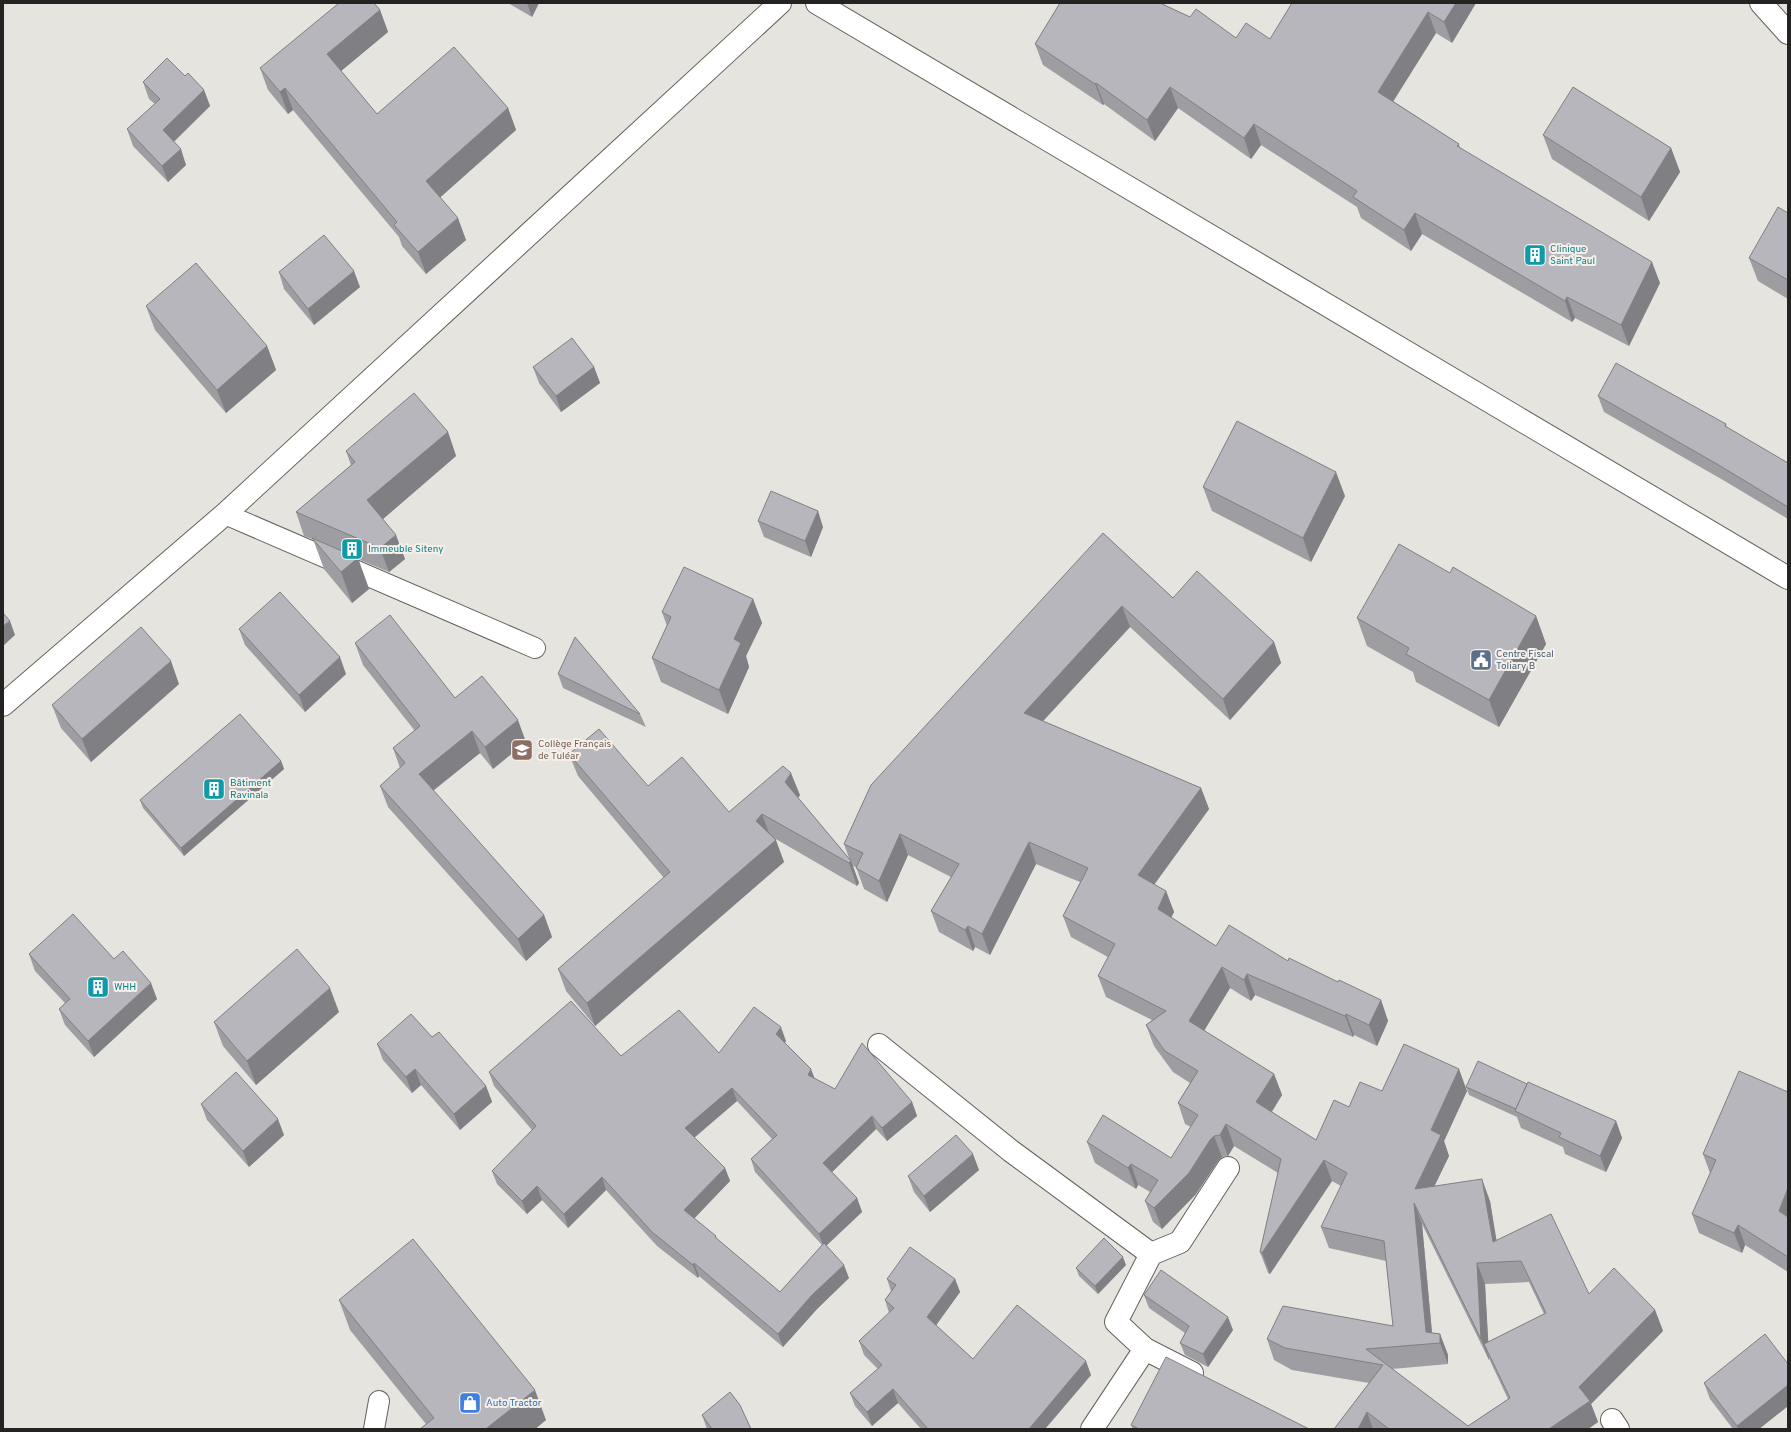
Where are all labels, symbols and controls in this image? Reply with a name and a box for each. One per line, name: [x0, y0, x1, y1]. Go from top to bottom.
building icon: Clinique Saint Paul: [1522, 242, 1548, 268]
place label: Clinique Saint Paul: [1550, 243, 1595, 268]
building icon: Immeuble Siteny: [339, 536, 365, 562]
place label: Immeuble Siteny: [368, 543, 444, 556]
public building icon: Centre Fiscal Toliary B: [1468, 647, 1494, 673]
place label: Centre Fiscal Toliary B: [1496, 648, 1554, 673]
school or university icon: Collège Français de Tuléar: [509, 737, 535, 763]
place label: Collège Français de Tuléar: [538, 738, 611, 763]
building icon: Bâtiment Ravinala: [201, 776, 227, 802]
place label: Bâtiment Ravinala: [230, 777, 272, 802]
building icon: WHH: [85, 974, 111, 1000]
place label: WHH: [114, 981, 136, 994]
shop icon: Auto Tractor: [457, 1390, 483, 1416]
place label: Auto Tractor: [486, 1397, 542, 1410]

